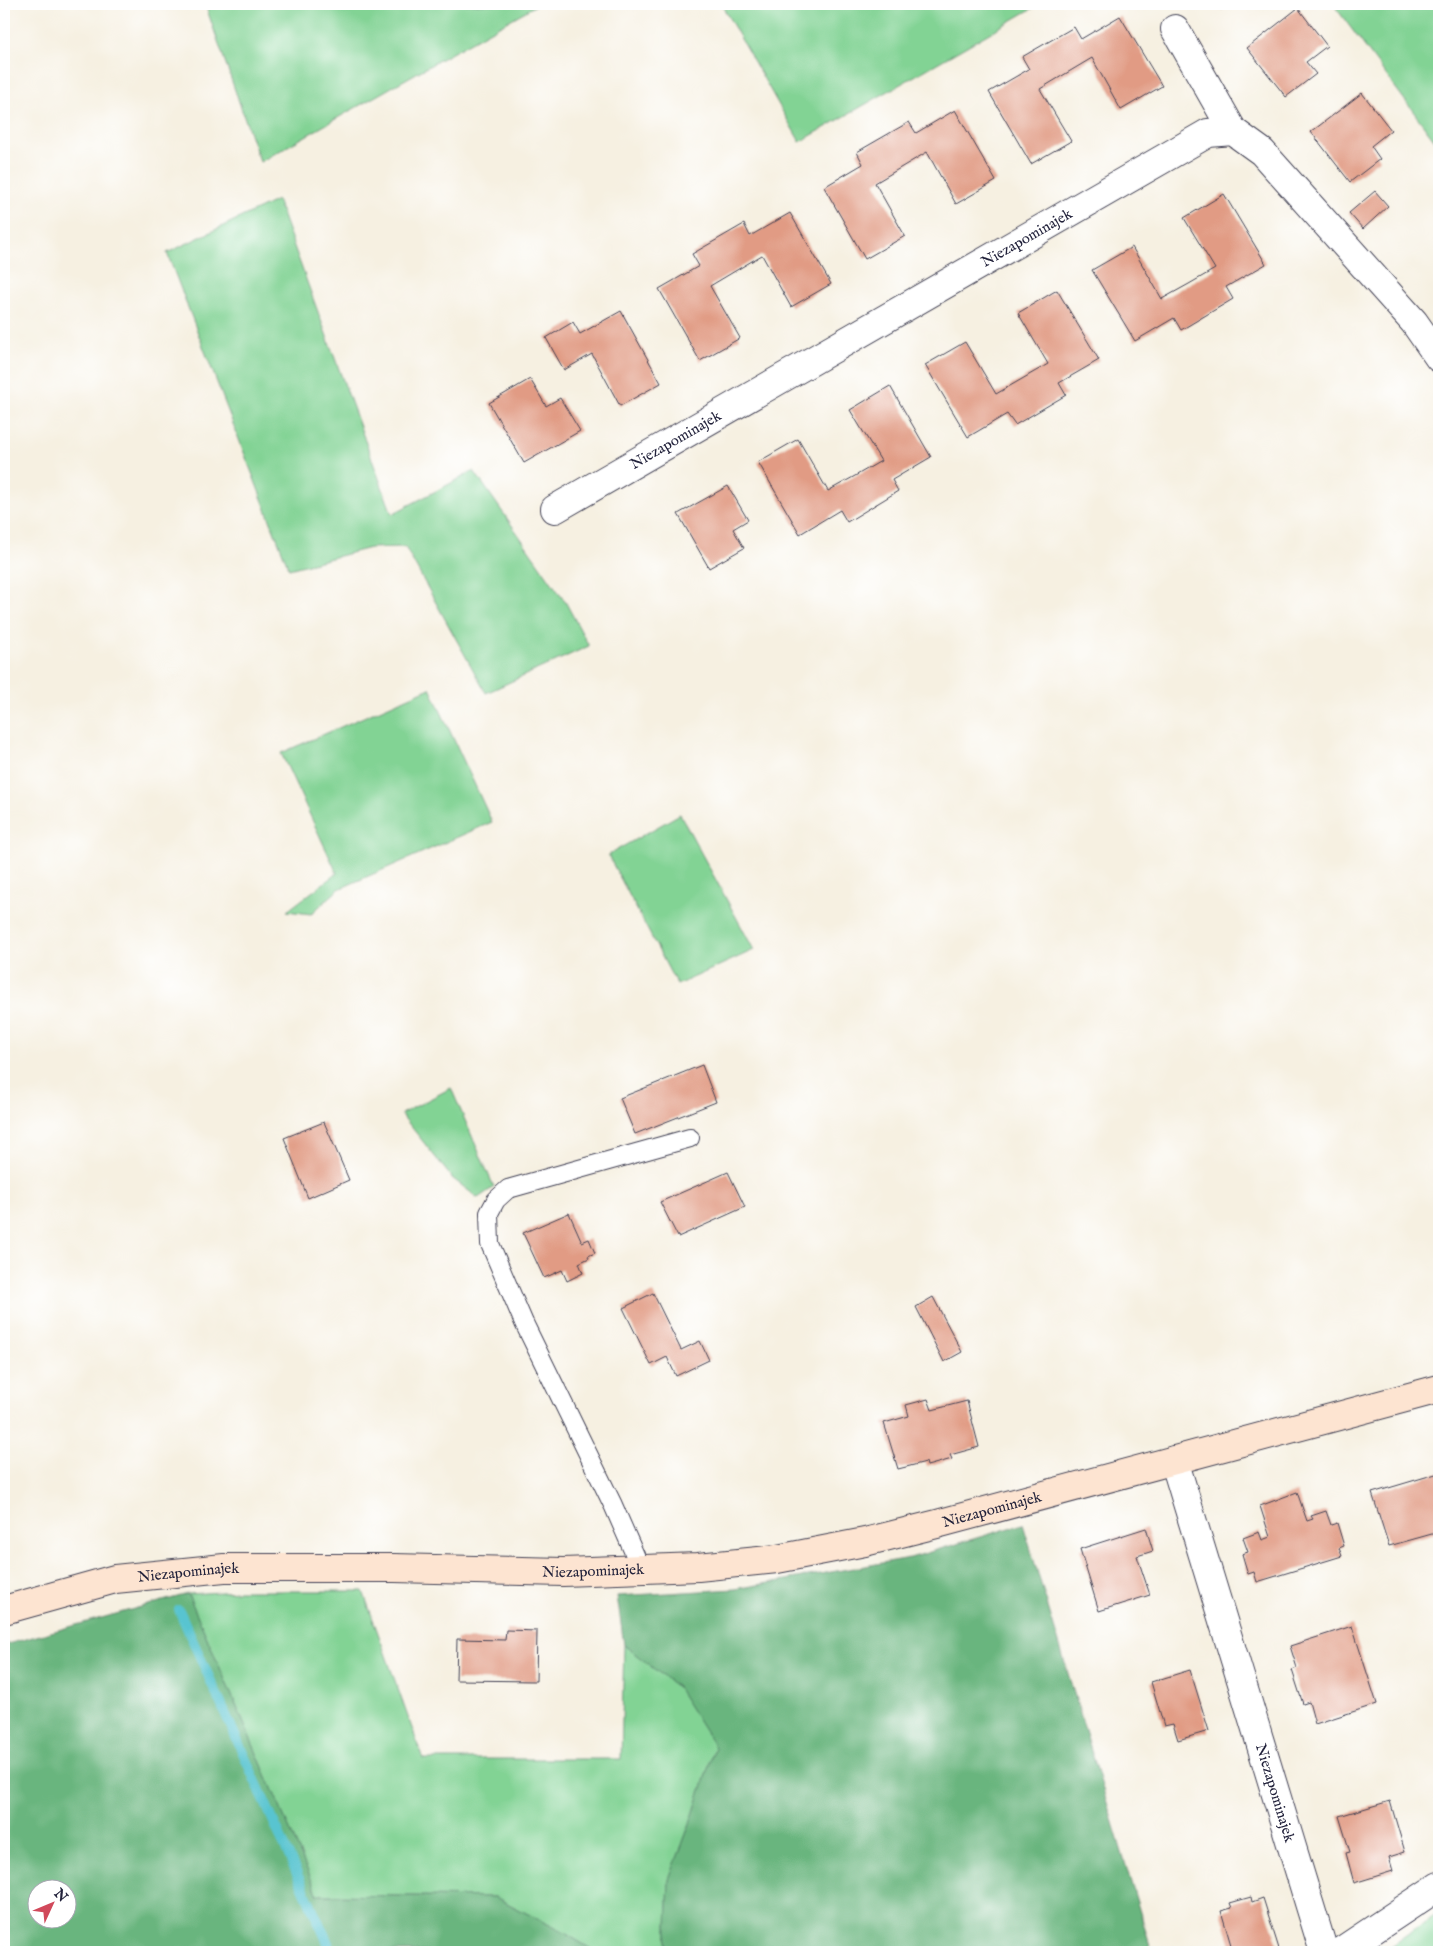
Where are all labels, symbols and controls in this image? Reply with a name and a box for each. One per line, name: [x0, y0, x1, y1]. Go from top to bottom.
street label: Niezapominajek: [978, 203, 1076, 271]
street label: Niezapominajek: [627, 405, 725, 473]
street label: Niezapominajek: [940, 1487, 1044, 1532]
street label: Niezapominajek: [137, 1559, 240, 1586]
street label: Niezapominajek: [542, 1559, 645, 1582]
street label: Niezapominajek: [1252, 1741, 1300, 1845]
north arrow: [28, 1878, 78, 1928]
text: N: [49, 1884, 71, 1906]

